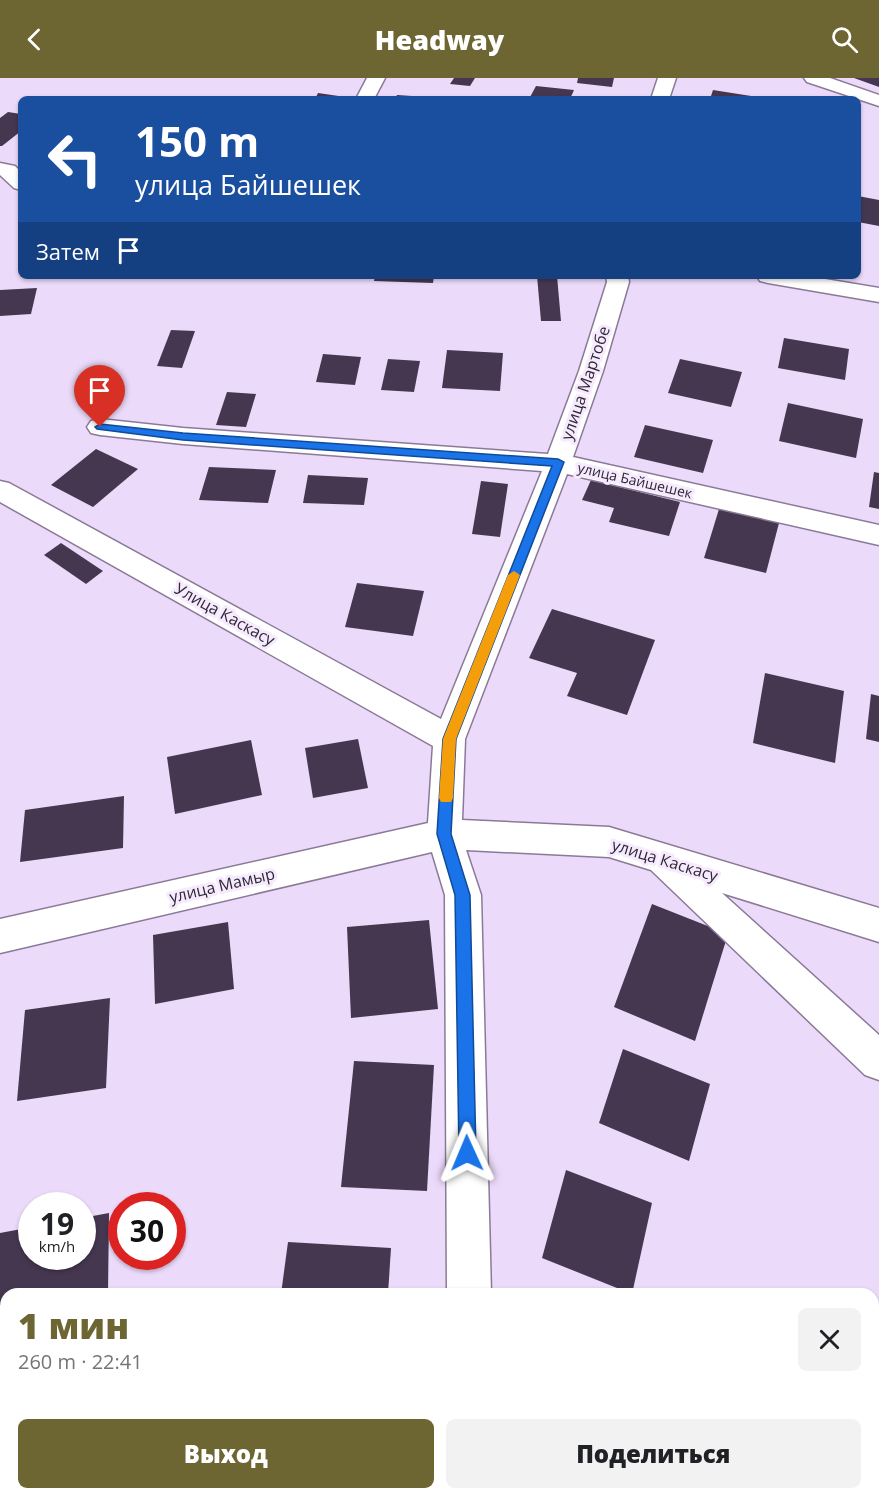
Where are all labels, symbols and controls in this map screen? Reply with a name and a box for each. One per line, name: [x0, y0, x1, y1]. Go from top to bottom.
text: Headway: [375, 21, 504, 58]
icon: back: [18, 23, 51, 56]
icon: search: [828, 23, 861, 56]
text: 150 m: [135, 112, 259, 169]
icon: left: [36, 120, 114, 198]
text: улица Байшешек: [135, 166, 361, 203]
icon: arrive: [112, 234, 145, 267]
text: Затем: [36, 236, 100, 266]
street label: улица Мартобе: [555, 323, 615, 443]
pin: [74, 365, 125, 427]
icon: arrive: [83, 374, 116, 407]
street label: улица Байшешек: [576, 458, 695, 503]
street label: Улица Каскасу: [171, 577, 280, 651]
street label: улица Каскасу: [609, 833, 722, 887]
street label: улица Мамыр: [167, 862, 277, 908]
position arrow: [435, 1121, 499, 1185]
speed limit sign: 30: [108, 1192, 186, 1270]
text: 19: [40, 1203, 74, 1244]
text: km/h: [39, 1236, 75, 1256]
text: 1 мин: [18, 1301, 129, 1350]
button: close: [798, 1308, 861, 1371]
text: 260 m · 22:41: [18, 1348, 143, 1375]
button: Выход: [18, 1419, 434, 1488]
button: Поделиться: [446, 1419, 861, 1488]

